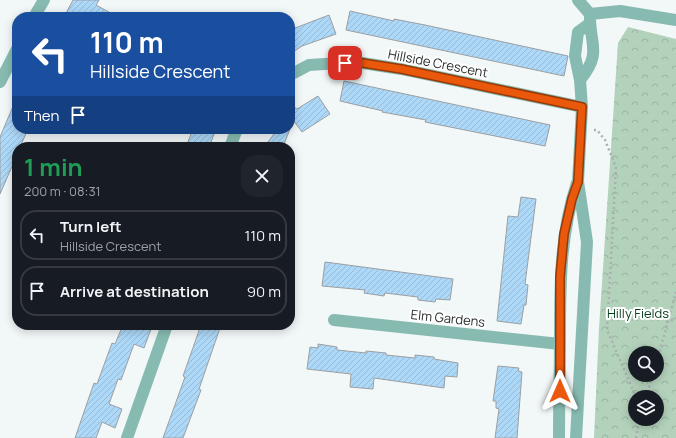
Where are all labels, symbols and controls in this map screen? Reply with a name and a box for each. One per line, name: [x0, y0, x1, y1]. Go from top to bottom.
text: 110 m: [90, 23, 164, 61]
icon: left: [24, 28, 76, 80]
street label: Hillside Crescent: [387, 44, 489, 82]
pin: [328, 46, 362, 80]
icon: arrive: [334, 52, 356, 74]
text: Hillside Crescent: [90, 59, 230, 83]
icon: arrive: [67, 104, 89, 126]
text: Then: [24, 105, 59, 126]
text: 1 min: [24, 150, 83, 183]
button: close: [241, 155, 283, 197]
text: 200 m · 08:31: [24, 182, 101, 200]
text: Turn left: [60, 216, 122, 237]
icon: left: [26, 224, 48, 246]
text: 110 m: [244, 225, 281, 246]
text: Hillside Crescent: [60, 237, 161, 255]
icon: arrive: [26, 280, 48, 302]
text: Arrive at destination: [60, 281, 209, 302]
text: 90 m: [247, 281, 281, 302]
park label: Hilly Fields: [607, 304, 669, 322]
street label: Elm Gardens: [410, 305, 486, 331]
map controls: [628, 346, 664, 426]
button: search: [628, 346, 664, 382]
position arrow: [539, 370, 581, 412]
button: layers: [628, 390, 664, 426]

